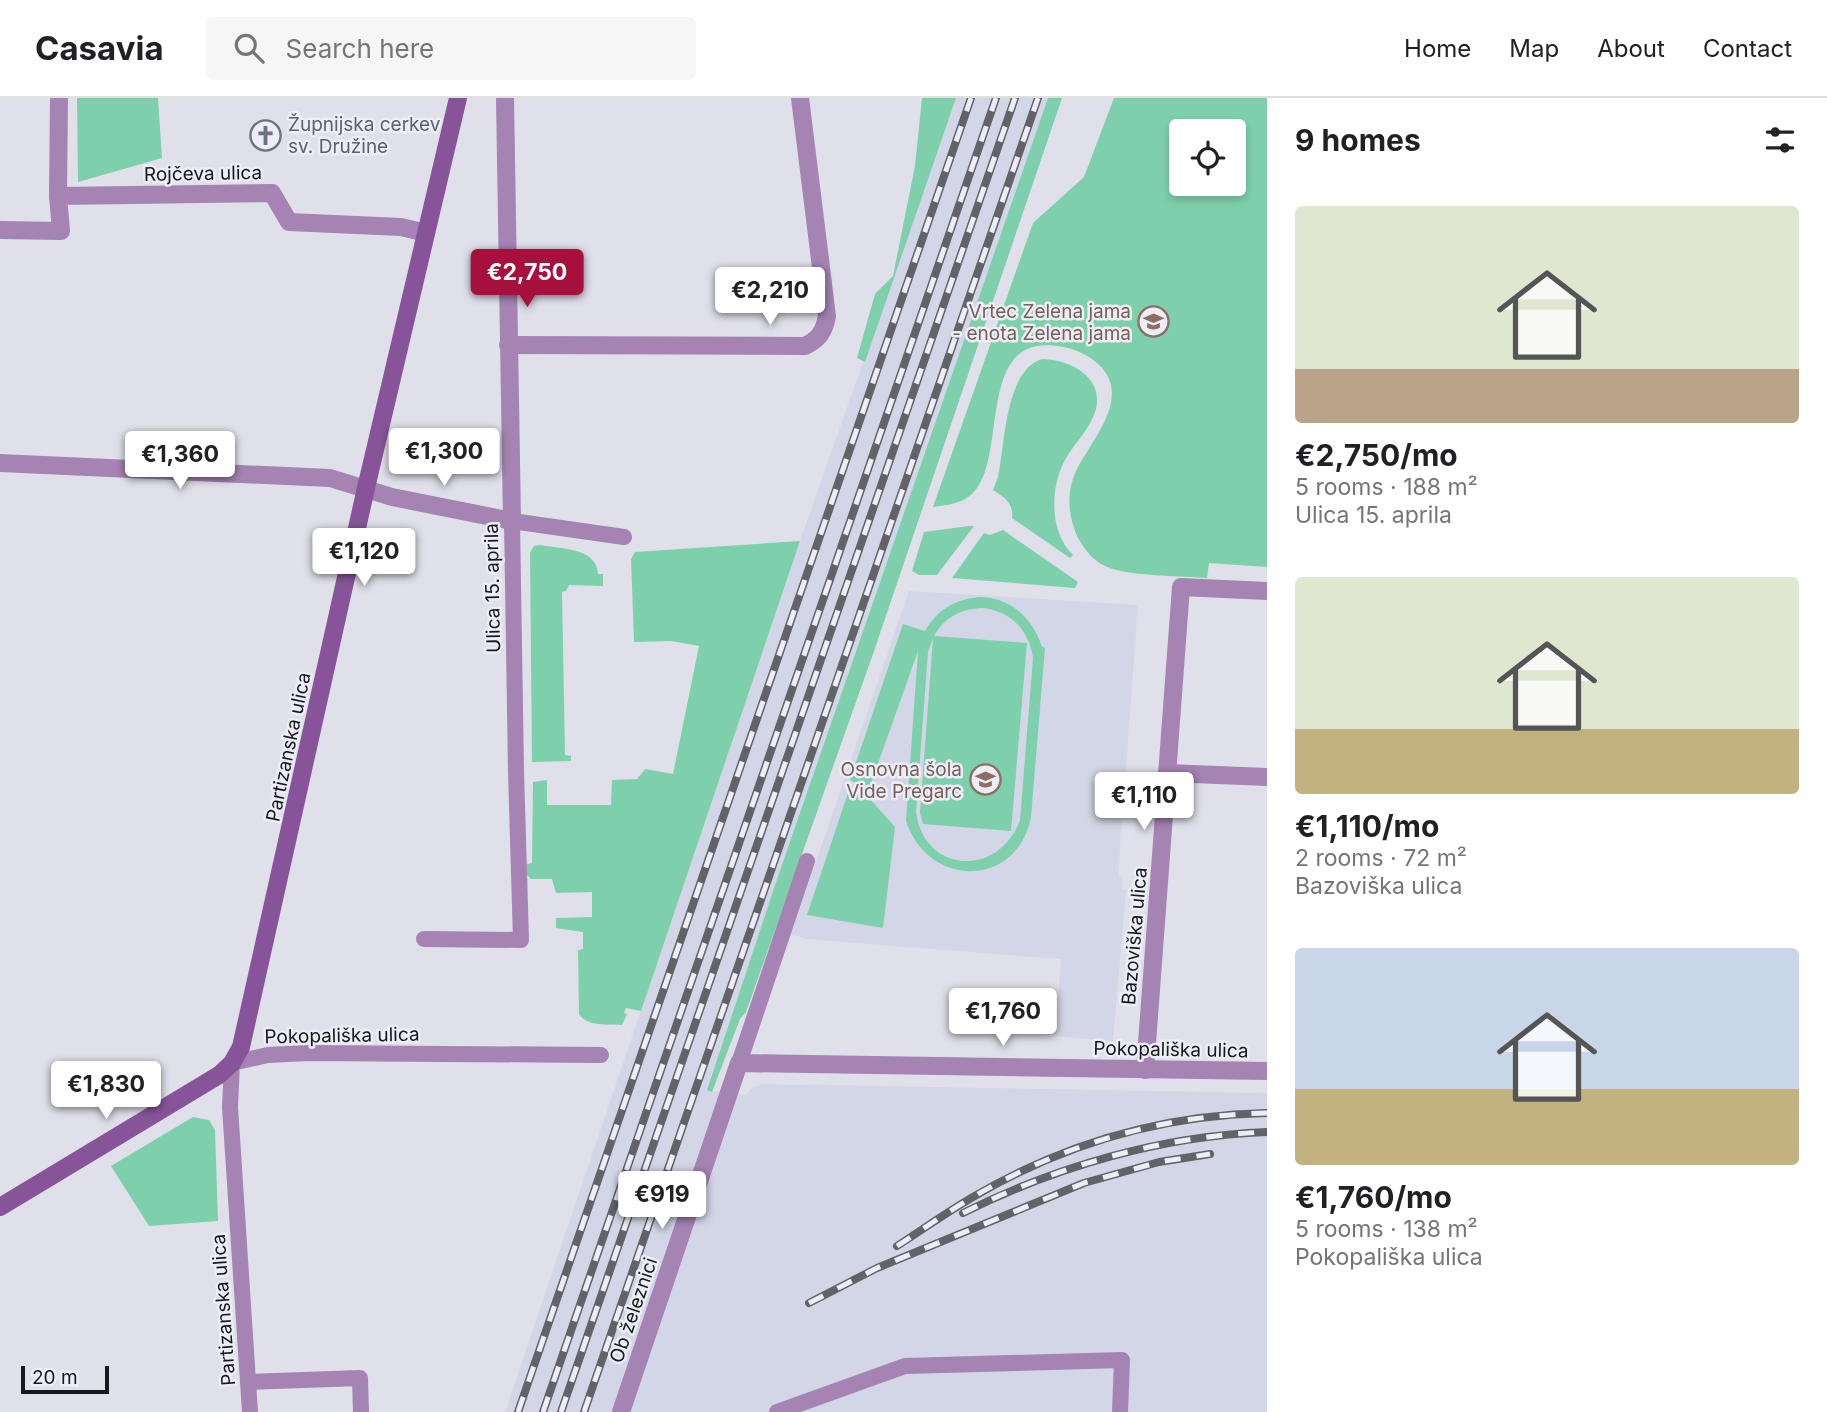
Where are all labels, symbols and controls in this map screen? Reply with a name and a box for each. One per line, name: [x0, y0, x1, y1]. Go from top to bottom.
search box: [206, 17, 696, 80]
text: Casavia: [35, 28, 164, 68]
icon: search: [230, 29, 268, 67]
text: Search here: [286, 33, 434, 64]
text: Home: [1404, 34, 1471, 63]
text: Map: [1509, 34, 1559, 63]
text: About: [1597, 34, 1665, 63]
text: Contact: [1703, 34, 1792, 63]
place label: Župnijska cerkev sv. Družine: [288, 113, 441, 158]
church icon: Župnijska cerkev sv. Družine: [248, 118, 282, 152]
map controls: [1169, 119, 1246, 196]
button: locate: [1169, 119, 1246, 196]
icon: filters: [1761, 121, 1799, 159]
text: 9 homes: [1295, 122, 1421, 158]
street label: Rojčeva ulica: [144, 161, 262, 186]
pin: €2,750: [470, 250, 584, 309]
icon: home: [1484, 252, 1610, 378]
text: €2,750: [487, 258, 567, 286]
pin: €2,210: [713, 268, 827, 327]
text: €2,210: [731, 276, 809, 304]
place label: Vrtec Zelena jama - enota Zelena jama: [952, 300, 1131, 345]
school or university icon: Vrtec Zelena jama - enota Zelena jama: [1137, 305, 1171, 339]
pin: €1,300: [387, 428, 501, 488]
pin: €1,360: [123, 432, 237, 491]
text: €1,300: [405, 437, 483, 465]
text: €2,750/mo: [1295, 437, 1458, 473]
text: €1,360: [141, 440, 219, 468]
text: 5 rooms · 188 m²: [1295, 473, 1478, 501]
text: Ulica 15. aprila: [1295, 501, 1452, 529]
street label: Ulica 15. aprila: [480, 523, 505, 653]
pin: €1,120: [307, 528, 421, 588]
text: €1,120: [328, 537, 400, 565]
icon: home: [1484, 623, 1610, 749]
street label: Partizanska ulica: [261, 670, 316, 824]
place label: Osnovna šola Vide Pregarc: [841, 758, 962, 803]
school or university icon: Osnovna šola Vide Pregarc: [968, 763, 1002, 797]
pin: €1,110: [1087, 772, 1201, 832]
text: €1,110: [1111, 781, 1177, 809]
text: €1,110/mo: [1295, 808, 1439, 844]
text: 2 rooms · 72 m²: [1295, 844, 1467, 872]
street label: Bazoviška ulica: [1117, 866, 1152, 1006]
text: Bazoviška ulica: [1295, 872, 1462, 900]
pin: €1,760: [946, 988, 1060, 1048]
icon: home: [1484, 994, 1610, 1120]
text: €1,760: [965, 997, 1041, 1025]
street label: Pokopališka ulica: [264, 1023, 420, 1048]
street label: Pokopališka ulica: [1093, 1037, 1249, 1062]
pin: €1,830: [49, 1062, 163, 1121]
text: €1,830: [67, 1070, 145, 1098]
pin: €919: [621, 1172, 703, 1231]
text: €1,760/mo: [1295, 1179, 1452, 1215]
text: €919: [634, 1180, 690, 1208]
text: 5 rooms · 138 m²: [1295, 1215, 1478, 1243]
street label: Partizanska ulica: [207, 1233, 240, 1387]
text: Pokopališka ulica: [1295, 1243, 1483, 1271]
street label: Ob železnici: [605, 1254, 662, 1366]
scale bar: [21, 1363, 108, 1395]
text: 20 m: [32, 1366, 78, 1389]

